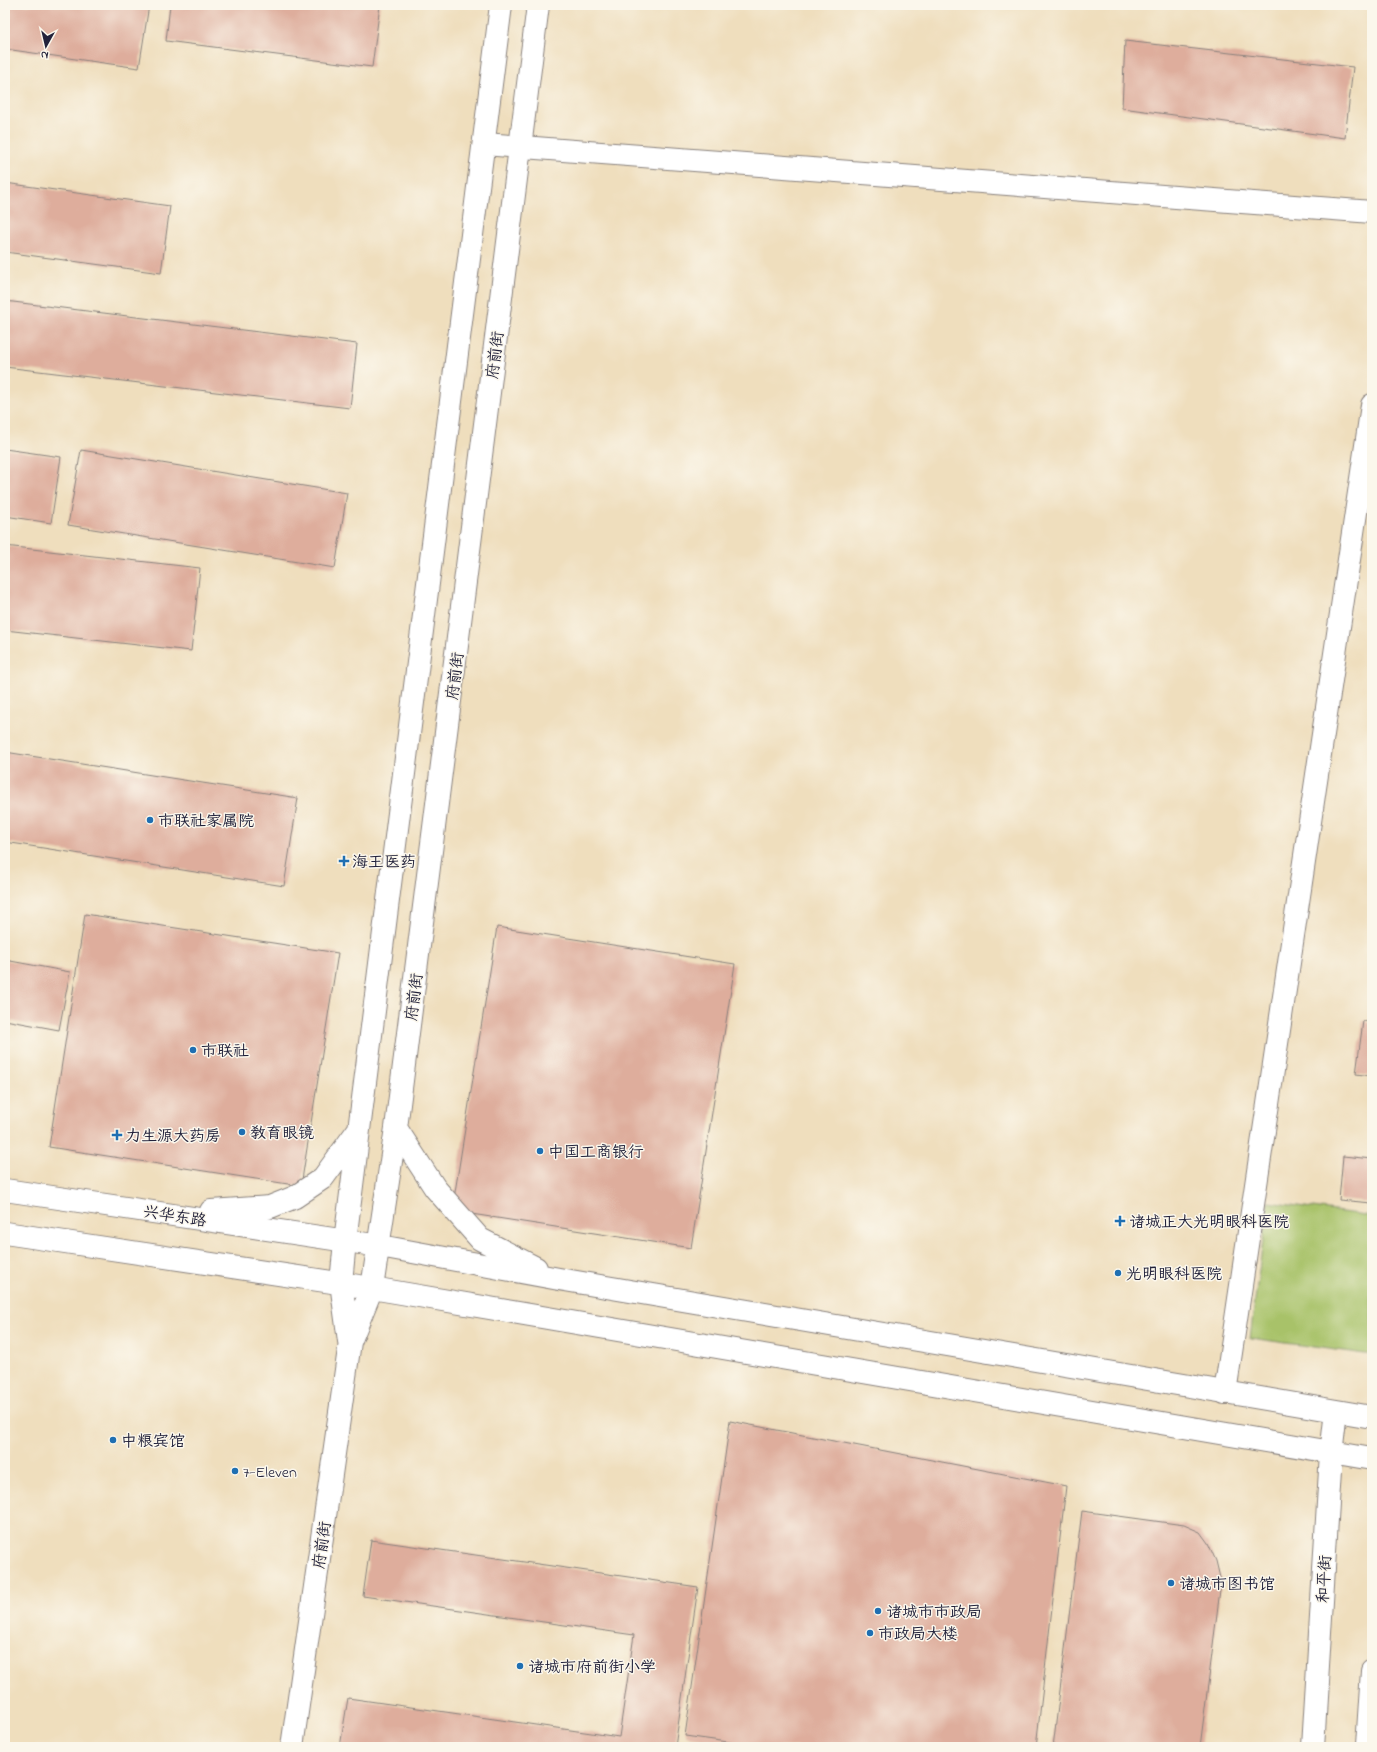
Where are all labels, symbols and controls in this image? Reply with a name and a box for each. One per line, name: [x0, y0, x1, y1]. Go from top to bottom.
north arrow: [26, 26, 66, 66]
text: N: [40, 46, 50, 63]
street label: 府前街: [481, 330, 511, 381]
street label: 府前街: [441, 651, 471, 702]
place label: 市联社家属院: [158, 810, 254, 834]
marker: 市联社家属院: [145, 815, 155, 825]
place label: 海王医药: [352, 851, 416, 875]
marker: 海王医药: [339, 856, 349, 866]
street label: 府前街: [400, 972, 430, 1023]
place label: 市联社: [201, 1040, 249, 1064]
marker: 市联社: [188, 1045, 198, 1055]
place label: 教育眼镜: [250, 1122, 314, 1146]
place label: 力生源大药房: [125, 1125, 221, 1149]
marker: 教育眼镜: [237, 1127, 247, 1137]
marker: 力生源大药房: [112, 1130, 122, 1140]
place label: 中国工商银行: [548, 1141, 644, 1165]
marker: 中国工商银行: [535, 1146, 545, 1156]
street label: 兴华东路: [141, 1200, 208, 1234]
place label: 诸城正大光明眼科医院: [1129, 1211, 1289, 1235]
marker: 诸城正大光明眼科医院: [1114, 1215, 1126, 1227]
place label: 光明眼科医院: [1126, 1263, 1222, 1287]
marker: 光明眼科医院: [1113, 1268, 1123, 1278]
place label: 中粮宾馆: [121, 1430, 185, 1454]
marker: 中粮宾馆: [108, 1435, 118, 1445]
place label: 7-Eleven: [243, 1461, 297, 1485]
marker: 7-Eleven: [230, 1466, 240, 1476]
street label: 府前街: [308, 1520, 338, 1571]
street label: 和平街: [1312, 1555, 1338, 1604]
place label: 诸城市图书馆: [1179, 1573, 1275, 1597]
marker: 诸城市图书馆: [1166, 1578, 1176, 1588]
place label: 诸城市市政局: [886, 1601, 982, 1625]
marker: 诸城市市政局: [873, 1606, 883, 1616]
place label: 市政局大楼: [878, 1623, 958, 1647]
marker: 市政局大楼: [865, 1628, 875, 1638]
place label: 诸城市府前街小学: [528, 1656, 656, 1680]
marker: 诸城市府前街小学: [515, 1661, 525, 1671]

